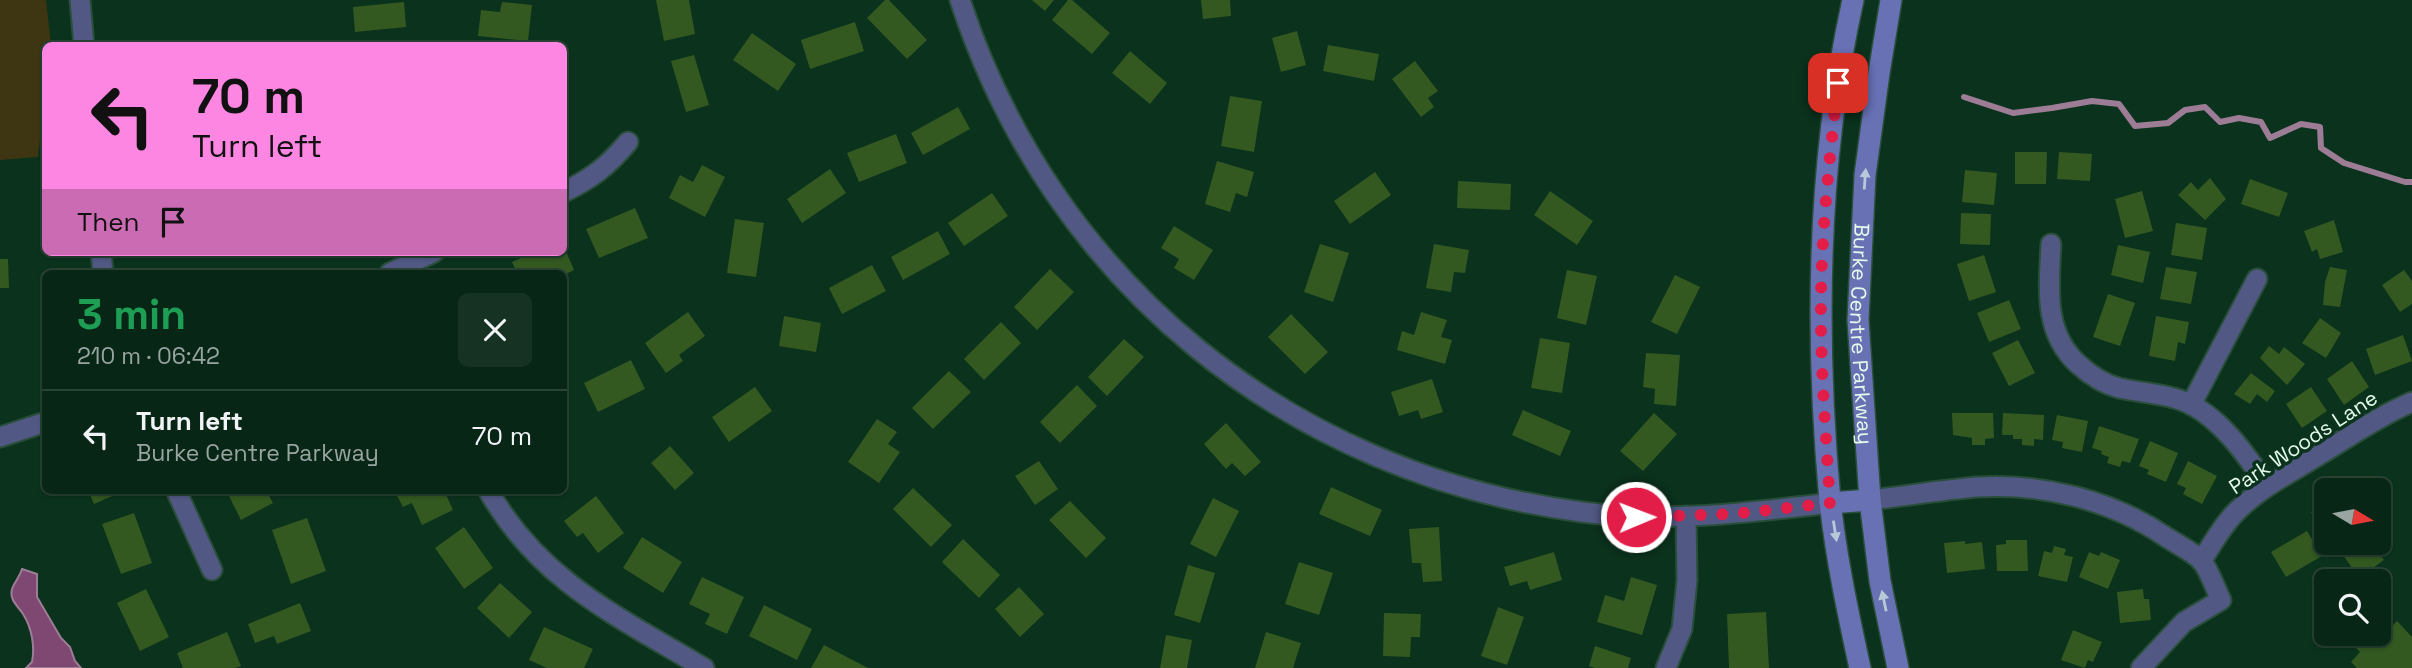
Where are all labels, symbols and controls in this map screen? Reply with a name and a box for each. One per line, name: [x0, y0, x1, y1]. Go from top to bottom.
pin: [1808, 53, 1868, 113]
icon: arrive: [1819, 64, 1857, 102]
text: 70 m: [192, 65, 305, 127]
icon: left: [77, 70, 168, 161]
text: Turn left: [192, 126, 322, 166]
one-way arrow: [1860, 168, 1871, 190]
icon: arrive: [154, 203, 192, 241]
text: Then: [77, 205, 140, 239]
street label: Burke Centre Parkway: [1844, 222, 1880, 445]
text: 3 min: [77, 288, 186, 341]
button: close: [458, 293, 532, 367]
text: 210 m · 06:42: [77, 341, 220, 371]
street label: Park Woods Lane: [2224, 384, 2382, 500]
text: Turn left: [136, 404, 243, 438]
icon: left: [77, 417, 115, 455]
text: 70 m: [472, 419, 532, 453]
text: Burke Centre Parkway: [136, 438, 379, 468]
north arrow: [2314, 478, 2390, 555]
map controls: [2314, 478, 2391, 646]
position arrow: [1599, 480, 1673, 554]
one-way arrow: [1830, 520, 1841, 542]
button: search: [2314, 569, 2391, 646]
one-way arrow: [1878, 590, 1889, 612]

